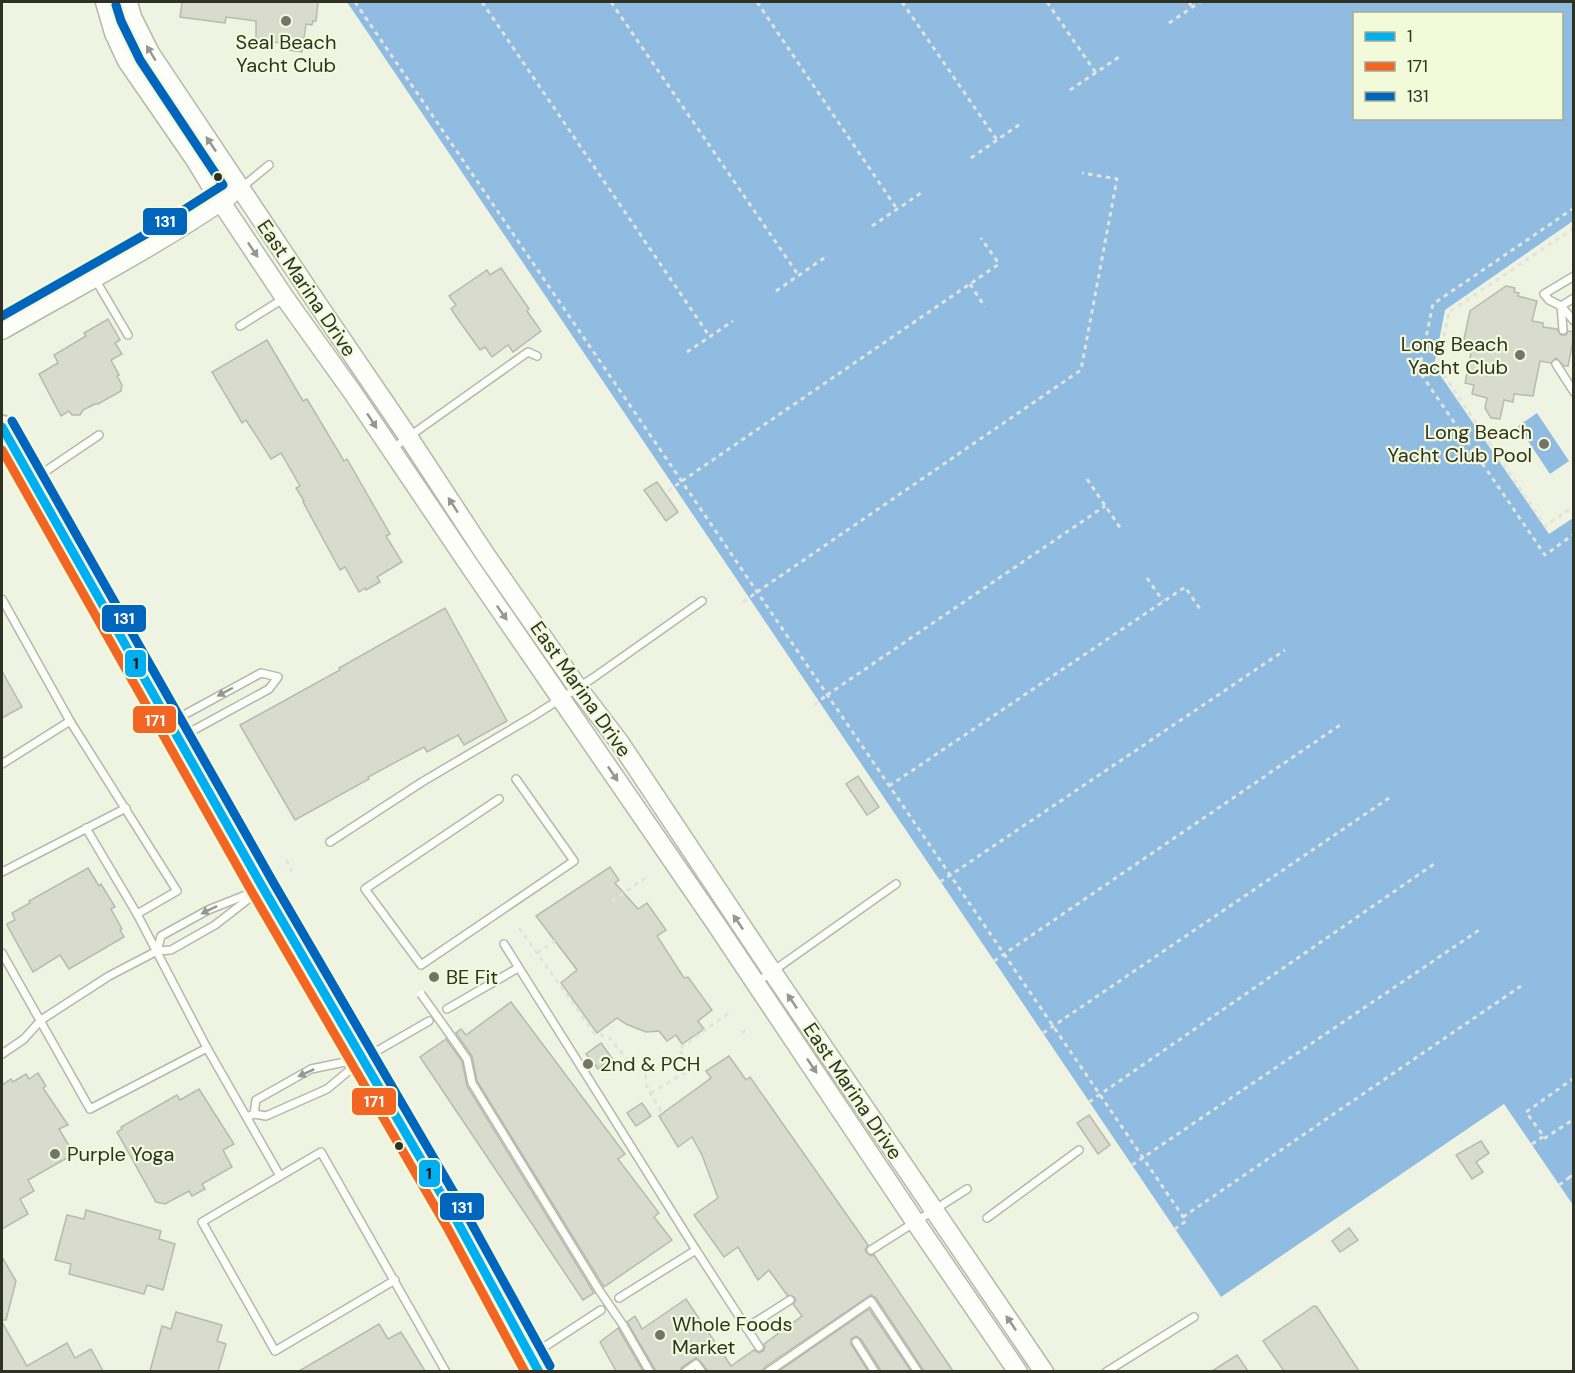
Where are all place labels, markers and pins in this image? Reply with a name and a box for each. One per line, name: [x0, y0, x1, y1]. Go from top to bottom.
marker: Seal Beach Yacht Club: [279, 14, 293, 28]
place label: Seal Beach Yacht Club: [236, 29, 336, 78]
unlabelled marker: [212, 171, 224, 183]
place label: Long Beach Yacht Club: [1401, 331, 1508, 380]
marker: Long Beach Yacht Club: [1513, 348, 1527, 362]
place label: Long Beach Yacht Club Pool: [1388, 419, 1532, 468]
marker: Long Beach Yacht Club Pool: [1537, 437, 1551, 451]
place label: BE Fit: [446, 964, 498, 990]
marker: BE Fit: [427, 970, 441, 984]
place label: 2nd & PCH: [600, 1051, 700, 1077]
marker: 2nd & PCH: [581, 1057, 595, 1071]
unlabelled marker: [393, 1140, 405, 1152]
place label: Purple Yoga: [67, 1141, 174, 1167]
marker: Purple Yoga: [48, 1147, 62, 1161]
place label: Whole Foods Market: [672, 1311, 792, 1360]
marker: Whole Foods Market: [653, 1328, 667, 1342]

